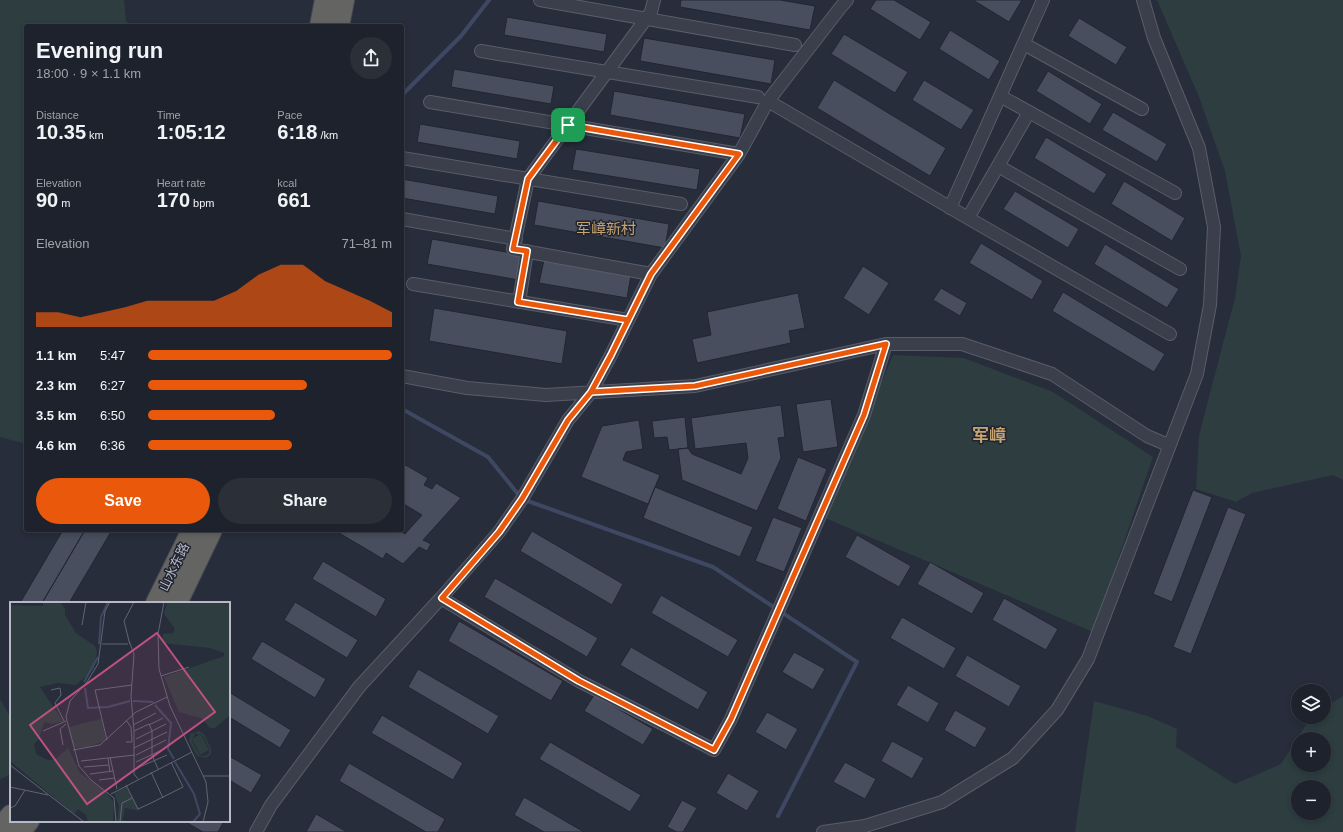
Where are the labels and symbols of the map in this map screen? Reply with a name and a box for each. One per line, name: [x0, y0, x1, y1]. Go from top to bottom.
pin: [551, 108, 585, 142]
district label: 军嶂新村: [576, 220, 636, 237]
district label: 军嶂: [972, 426, 1006, 445]
street label: 山水东路: [156, 540, 192, 594]
inset map: [10, 602, 230, 822]

